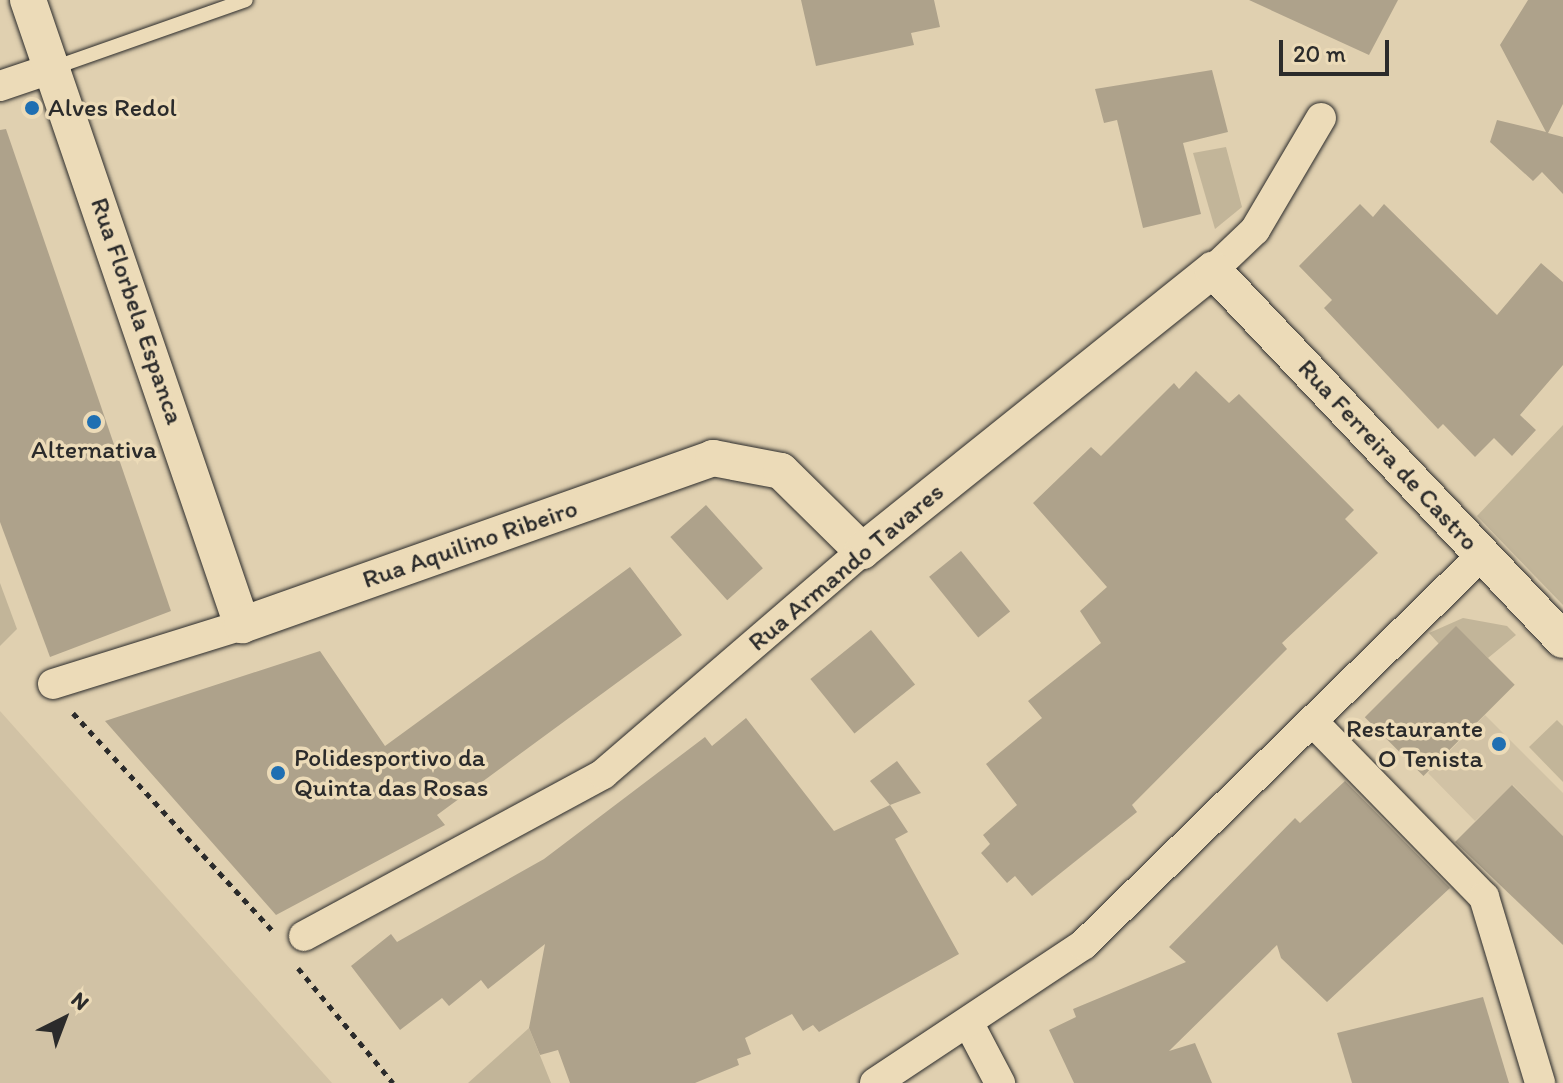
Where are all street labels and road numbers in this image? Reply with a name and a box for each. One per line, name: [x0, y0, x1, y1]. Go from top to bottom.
street label: Rua Florbela Espanca: [84, 194, 190, 428]
street label: Rua Ferreira de Castro: [1291, 353, 1485, 557]
street label: Rua Armando Tavares: [743, 477, 949, 657]
street label: Rua Aquilino Ribeiro: [358, 493, 582, 595]

